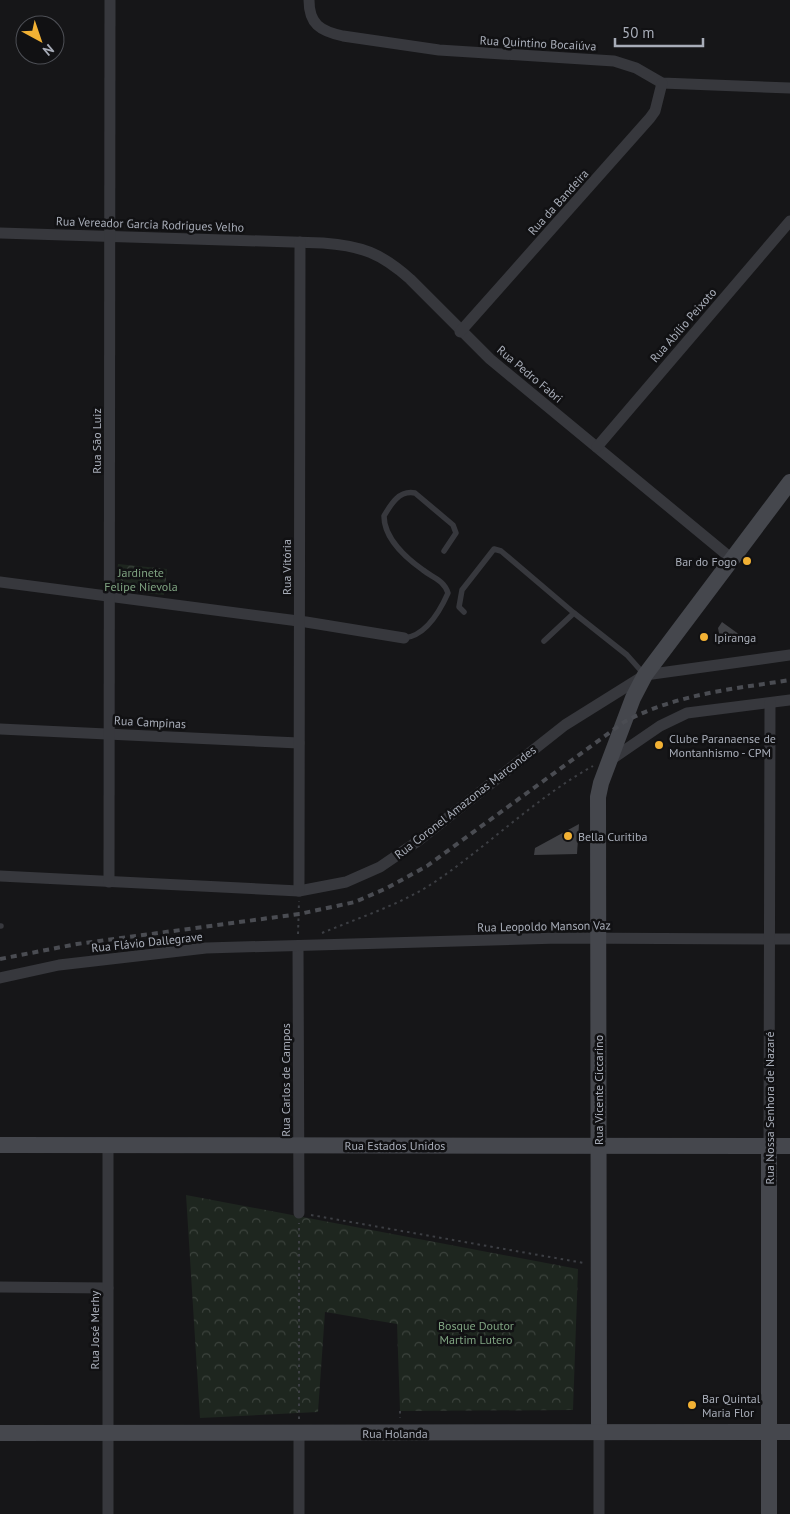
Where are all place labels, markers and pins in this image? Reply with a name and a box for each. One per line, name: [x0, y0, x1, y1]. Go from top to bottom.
place label: Bar do Fogo: [675, 554, 737, 569]
marker: Bar do Fogo: [741, 555, 753, 567]
place label: Ipiranga: [714, 630, 756, 645]
marker: Ipiranga: [698, 631, 710, 643]
place label: Clube Paranaense de Montanhismo - CPM: [669, 731, 776, 760]
marker: Clube Paranaense de Montanhismo - CPM: [653, 739, 665, 751]
place label: Bella Curitiba: [578, 829, 647, 844]
marker: Bella Curitiba: [562, 830, 574, 842]
place label: Bar Quintal Maria Flor: [702, 1391, 761, 1420]
marker: Bar Quintal Maria Flor: [686, 1399, 698, 1411]

